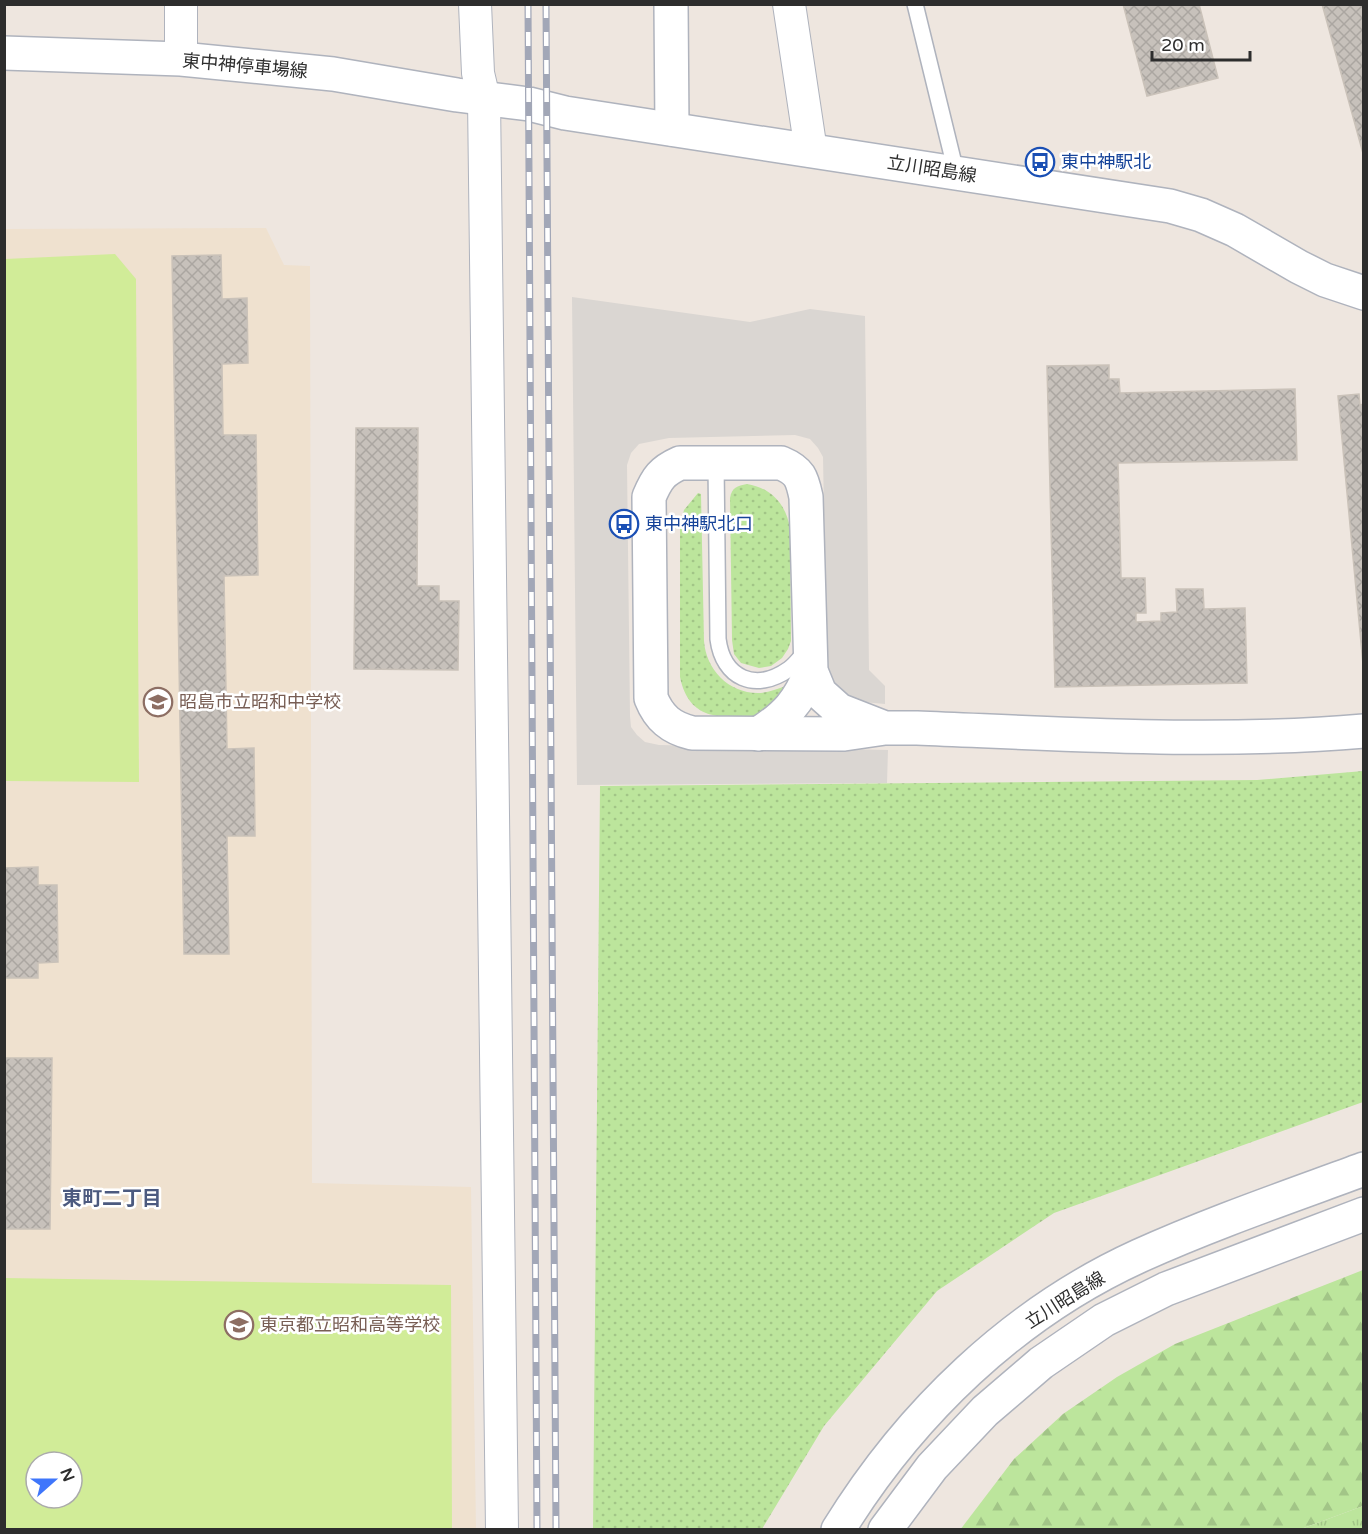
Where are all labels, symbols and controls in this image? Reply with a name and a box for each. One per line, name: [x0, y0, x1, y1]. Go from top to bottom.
scale bar: [1152, 24, 1250, 62]
text: 20 m: [1161, 34, 1205, 56]
street label: 東中神停車場線: [181, 50, 309, 82]
bus stop icon: 東中神駅北: [1024, 146, 1056, 178]
street label: 立川昭島線: [886, 151, 978, 187]
place label: 東中神駅北: [1061, 151, 1151, 173]
bus stop icon: 東中神駅北口: [608, 508, 640, 540]
place label: 東中神駅北口: [645, 513, 753, 535]
school or university icon: 昭島市立昭和中学校: [142, 686, 174, 718]
place label: 昭島市立昭和中学校: [179, 691, 341, 713]
district label: 東町二丁目: [62, 1187, 162, 1211]
street label: 立川昭島線: [1021, 1267, 1109, 1333]
school or university icon: 東京都立昭和高等学校: [223, 1309, 255, 1341]
place label: 東京都立昭和高等学校: [260, 1314, 440, 1336]
north arrow: [24, 1450, 84, 1510]
text: N: [55, 1465, 79, 1485]

